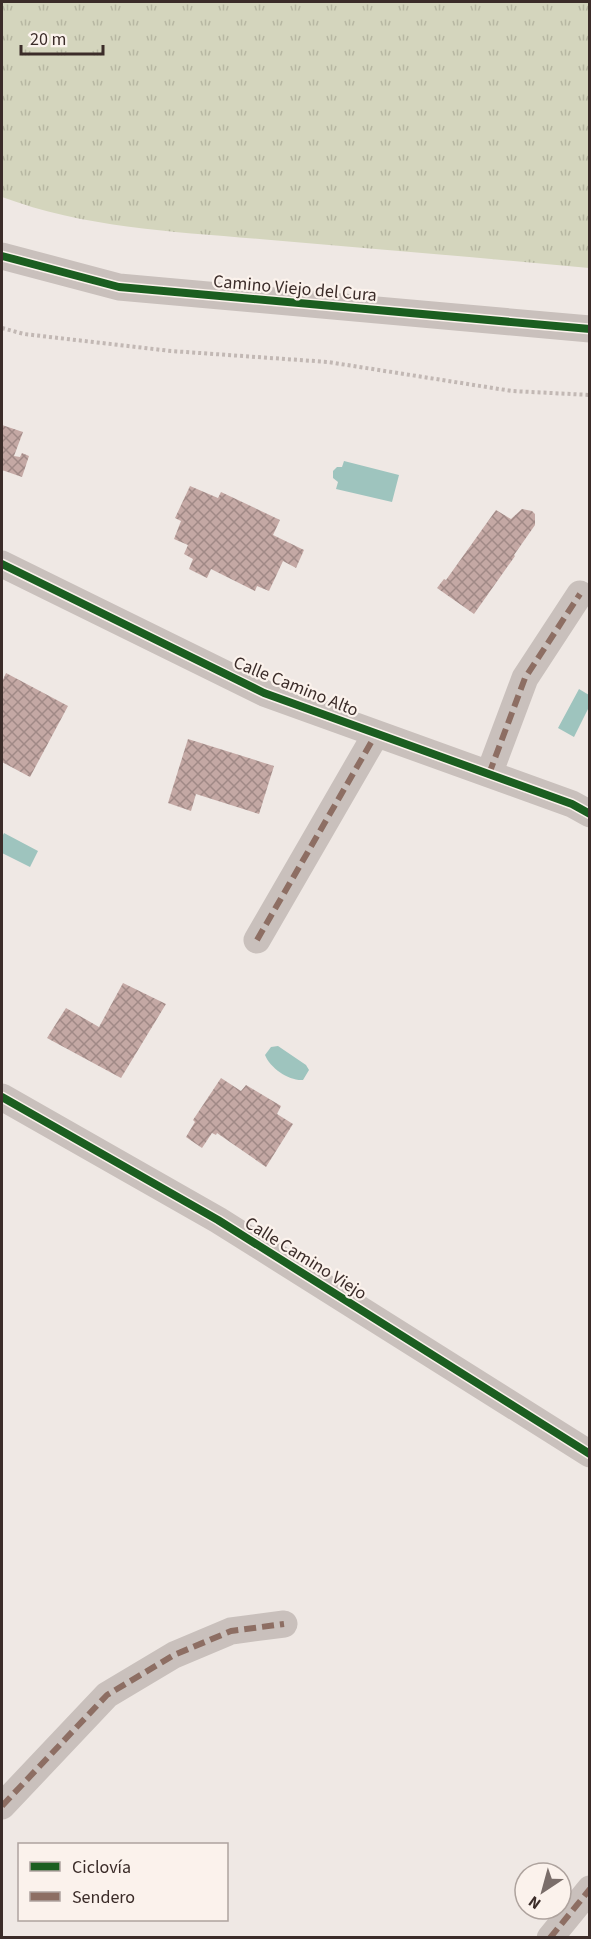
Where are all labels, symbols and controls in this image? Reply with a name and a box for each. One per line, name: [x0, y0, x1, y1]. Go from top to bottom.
scale bar: [21, 18, 104, 56]
text: 20 m: [30, 27, 66, 52]
street label: Camino Viejo del Cura: [212, 269, 378, 308]
street label: Calle Camino Alto: [230, 650, 362, 723]
street label: Calle Camino Viejo: [240, 1211, 372, 1306]
legend: [18, 1843, 228, 1921]
text: Ciclovía: [72, 1855, 131, 1880]
north arrow: [513, 1861, 573, 1921]
text: Sendero: [72, 1885, 135, 1910]
text: N: [524, 1890, 546, 1914]

